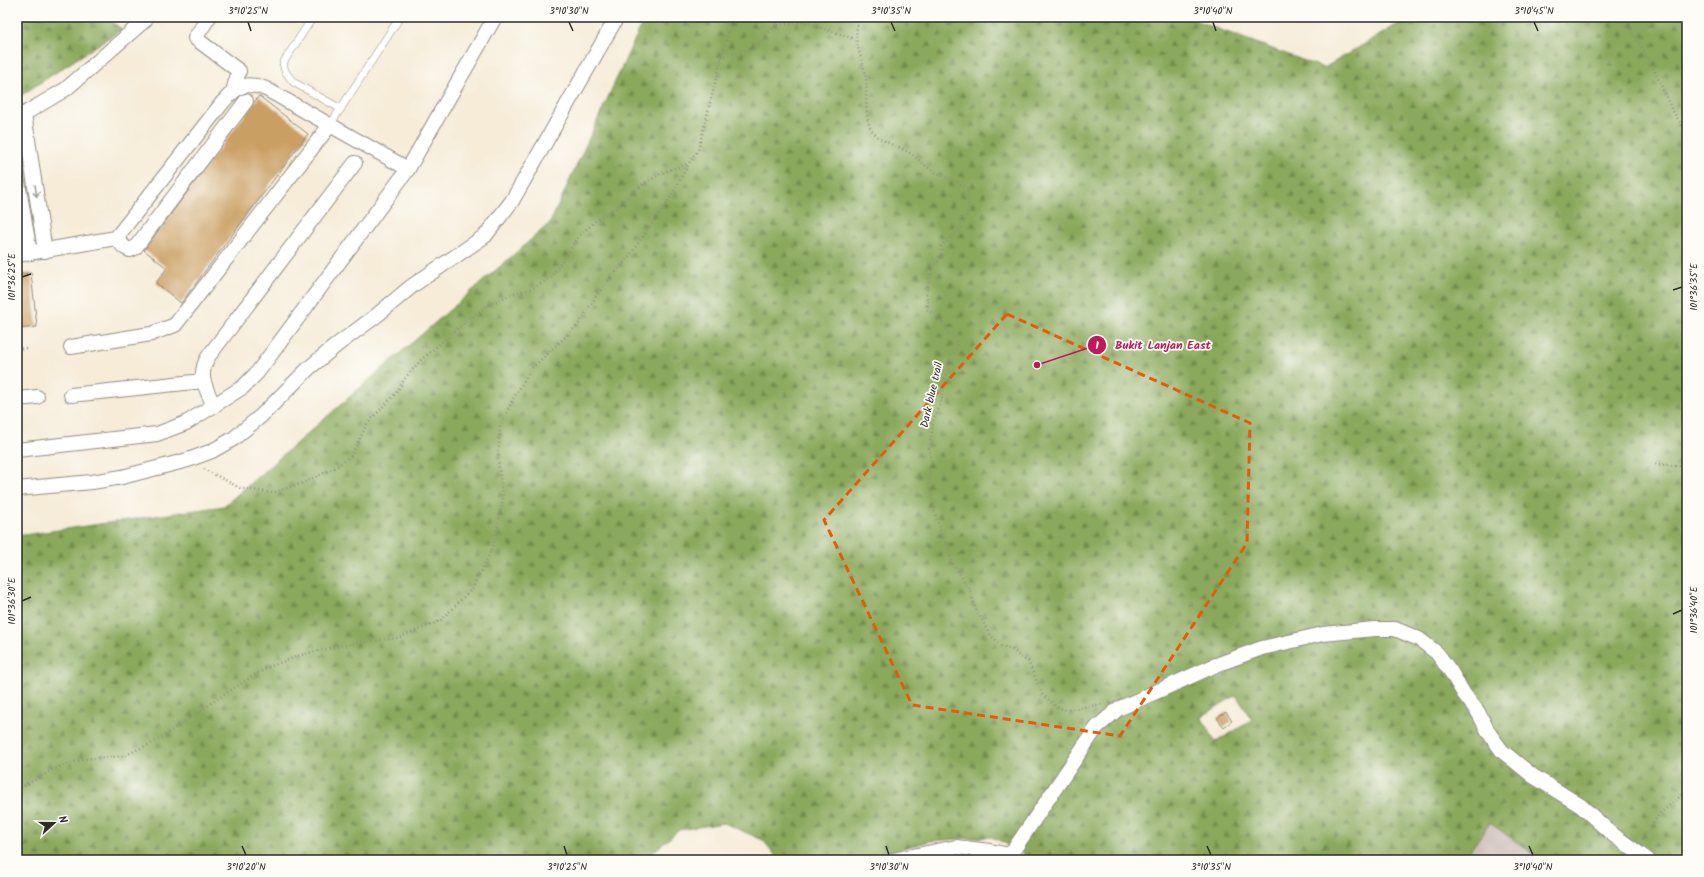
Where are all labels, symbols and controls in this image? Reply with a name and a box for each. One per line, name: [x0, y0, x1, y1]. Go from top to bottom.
text: 3°10'25"N: [228, 3, 268, 19]
text: 3°10'30"N: [549, 3, 589, 19]
text: 3°10'35"N: [871, 3, 911, 19]
text: 3°10'40"N: [1193, 3, 1233, 19]
text: 3°10'45"N: [1514, 3, 1554, 19]
one-way arrow: [32, 184, 40, 197]
text: 101°36'25"E: [4, 252, 20, 301]
text: 101°36'35"E: [1686, 262, 1702, 311]
callout: Bukit Lanjan East: [1087, 333, 1219, 357]
text: 1: [1095, 336, 1099, 355]
text: Bukit Lanjan East: [1115, 336, 1212, 355]
street label: Dark blue trail: [916, 360, 948, 430]
text: 101°36'30"E: [4, 576, 20, 625]
text: 101°36'40"E: [1686, 585, 1702, 634]
north arrow: [34, 803, 74, 843]
text: N: [53, 813, 72, 826]
text: 3°10'20"N: [226, 859, 266, 875]
text: 3°10'25"N: [547, 859, 587, 875]
text: 3°10'30"N: [869, 859, 909, 875]
text: 3°10'35"N: [1191, 859, 1231, 875]
text: 3°10'40"N: [1513, 859, 1553, 875]

